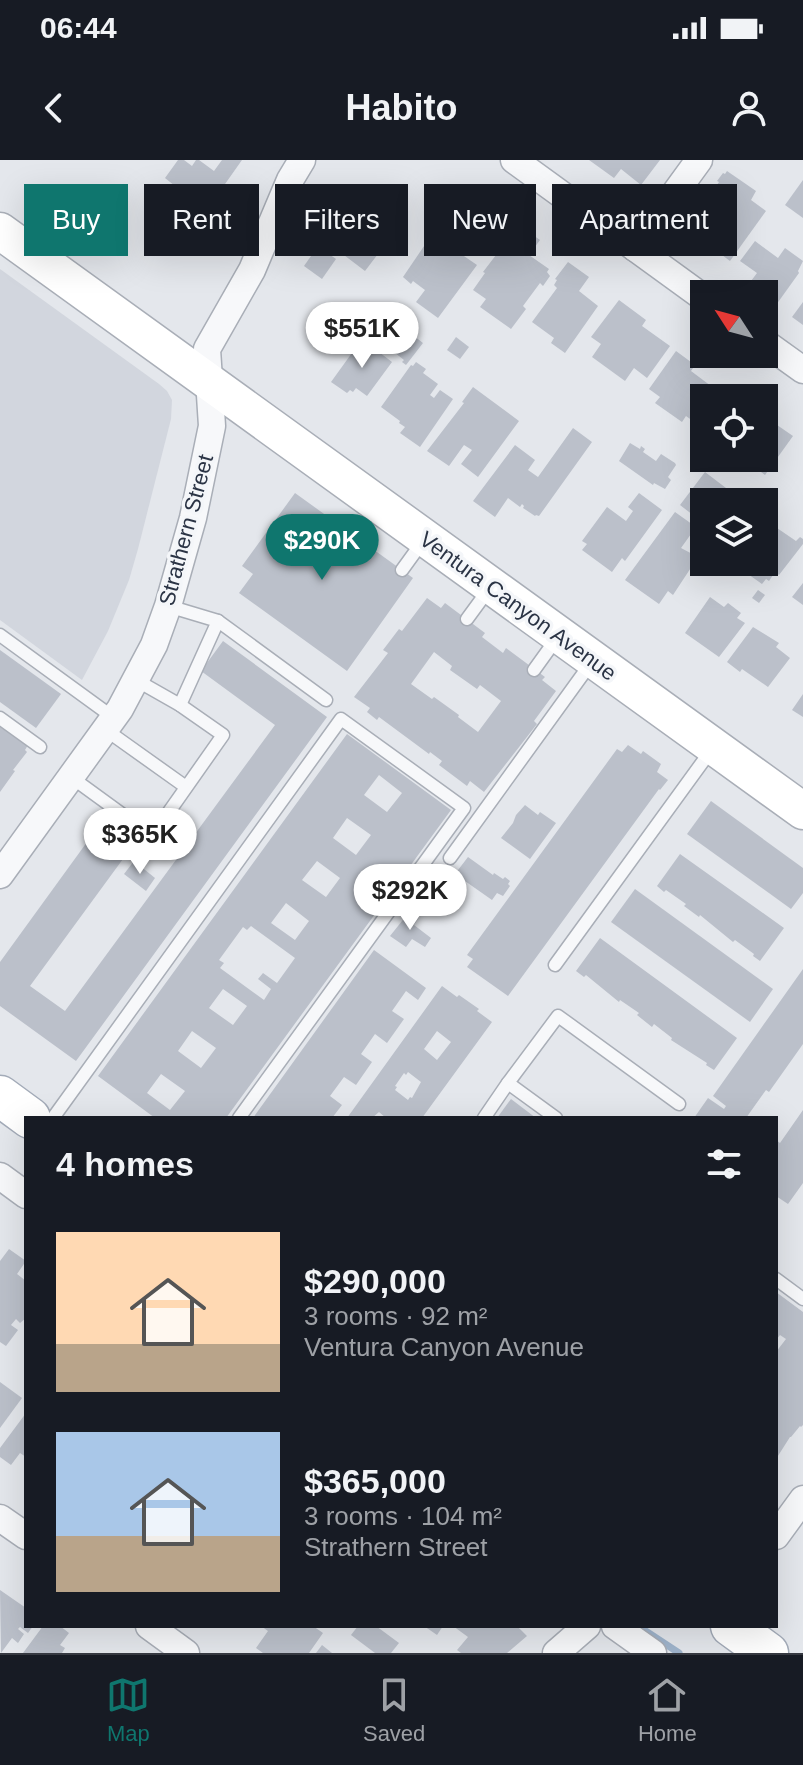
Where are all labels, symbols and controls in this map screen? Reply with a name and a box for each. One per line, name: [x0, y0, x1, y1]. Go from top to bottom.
text: 06:44: [40, 11, 117, 44]
icon: back: [32, 86, 76, 130]
icon: person: [727, 86, 771, 130]
text: Habito: [346, 87, 458, 128]
chip: Buy: [24, 184, 128, 256]
chip: Rent: [144, 184, 259, 256]
chip: Filters: [275, 184, 408, 256]
chip: New: [424, 184, 536, 256]
chip: Apartment: [552, 184, 737, 256]
north arrow: [690, 280, 778, 368]
map controls: [690, 280, 778, 576]
pin: $551K: [306, 302, 418, 370]
text: $551K: [324, 313, 400, 343]
button: locate: [690, 384, 778, 472]
street label: Strathern Street: [154, 452, 218, 608]
button: layers: [690, 488, 778, 576]
pin: $290K: [266, 514, 378, 582]
text: $290K: [284, 525, 360, 555]
street label: Ventura Canyon Avenue: [415, 526, 621, 686]
pin: $365K: [84, 808, 196, 876]
text: $365K: [102, 819, 178, 849]
pin: $292K: [354, 864, 466, 932]
text: $292K: [372, 875, 448, 905]
icon: filters: [702, 1142, 746, 1186]
text: 4 homes: [56, 1145, 194, 1183]
text: $290,000: [304, 1262, 446, 1300]
icon: home: [120, 1264, 216, 1360]
text: 3 rooms · 92 m²: [304, 1301, 488, 1331]
text: Ventura Canyon Avenue: [304, 1332, 584, 1362]
text: $365,000: [304, 1462, 446, 1500]
icon: home: [120, 1464, 216, 1560]
text: 3 rooms · 104 m²: [304, 1501, 502, 1531]
text: Strathern Street: [304, 1532, 488, 1562]
tab: Map: [106, 1673, 150, 1747]
tab: Saved: [363, 1673, 425, 1747]
tab: Home: [638, 1673, 697, 1747]

